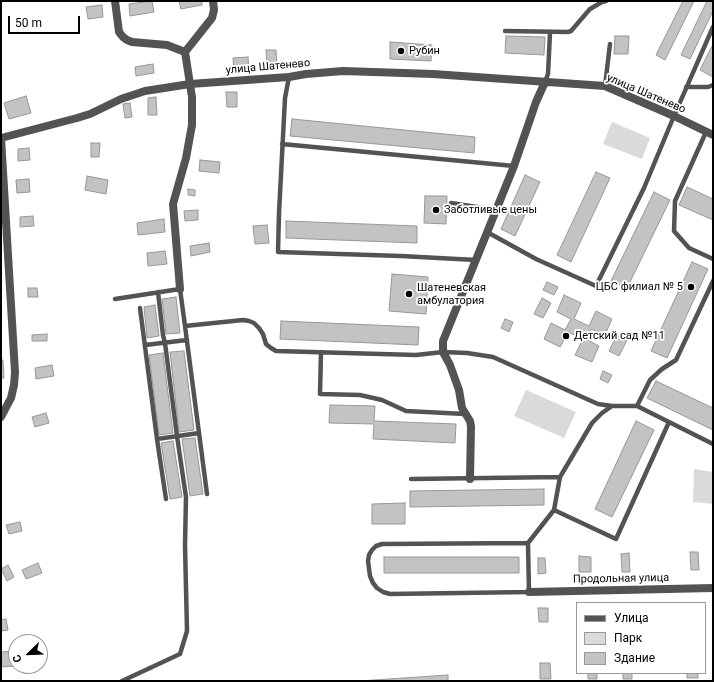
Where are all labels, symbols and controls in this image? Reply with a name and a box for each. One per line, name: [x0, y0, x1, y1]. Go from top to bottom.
scale bar: [10, 8, 82, 34]
text: 50 m: [15, 16, 42, 30]
place label: Рубин: [409, 44, 440, 58]
marker: Рубин: [396, 46, 406, 56]
street label: улица Шатенево: [225, 57, 311, 77]
street label: улица Шатенево: [604, 71, 688, 117]
place label: Заботливые цены: [444, 203, 537, 217]
marker: Заботливые цены: [431, 205, 441, 215]
place label: ЦБС филиал № 5: [596, 280, 683, 294]
place label: Шатеневская амбулатория: [417, 281, 486, 307]
marker: ЦБС филиал № 5: [686, 282, 696, 292]
marker: Шатеневская амбулатория: [404, 289, 414, 299]
place label: Детский сад №11: [574, 329, 665, 343]
marker: Детский сад №11: [561, 331, 571, 341]
street label: Продольная улица: [573, 572, 669, 586]
legend: [576, 602, 706, 674]
text: Улица: [614, 611, 649, 625]
text: Парк: [614, 631, 642, 645]
north arrow: [8, 634, 48, 674]
text: Здание: [614, 651, 655, 665]
text: С: [10, 653, 25, 664]

